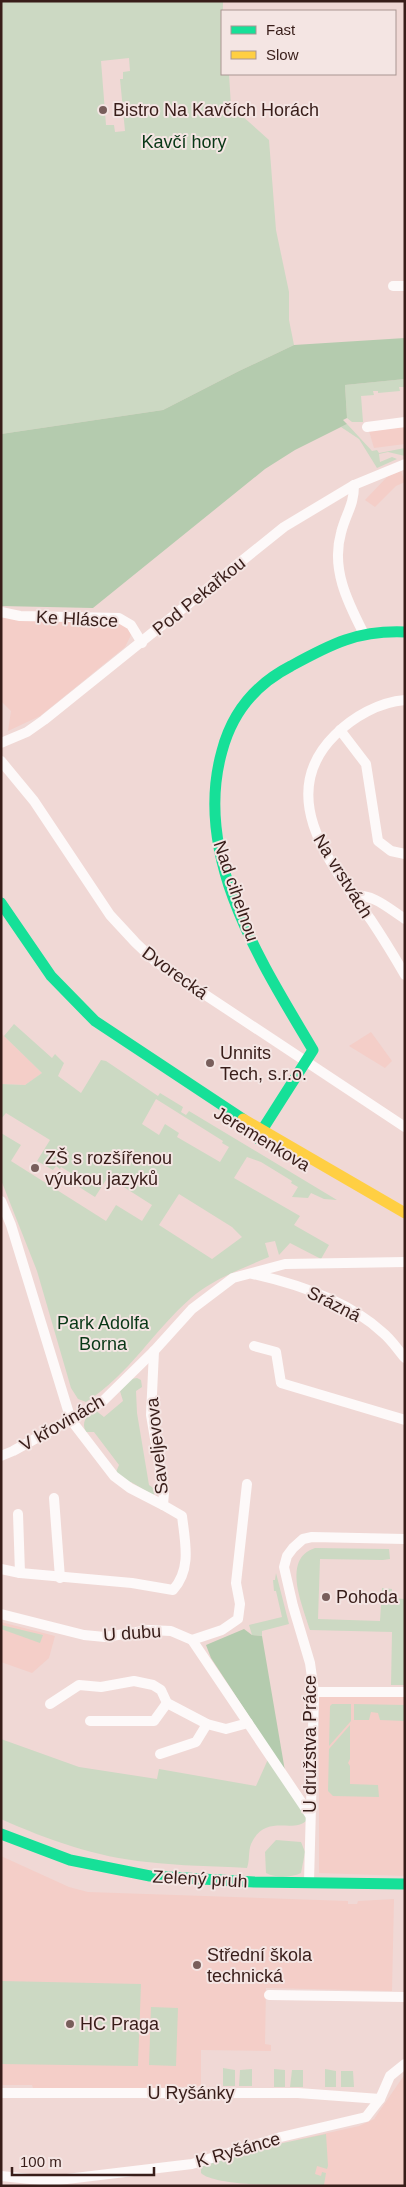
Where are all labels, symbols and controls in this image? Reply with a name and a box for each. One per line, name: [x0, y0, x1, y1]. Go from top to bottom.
legend: [221, 10, 396, 75]
text: Fast: [266, 21, 296, 38]
text: Slow: [266, 46, 299, 63]
place label: Bistro Na Kavčích Horách: [113, 100, 319, 120]
marker: Bistro Na Kavčích Horách: [97, 104, 109, 116]
park label: Kavčí hory: [141, 132, 227, 152]
street label: Pod Pekařkou: [149, 553, 249, 639]
street label: Ke Hlásce: [36, 607, 118, 631]
street label: Na vrstvách: [309, 830, 377, 922]
street label: Nad cihelnou: [209, 838, 263, 944]
street label: Dvorecká: [138, 943, 212, 1004]
place label: Unnits Tech, s.r.o.: [220, 1043, 307, 1084]
marker: Unnits Tech, s.r.o.: [204, 1057, 216, 1069]
street label: Jeremenkova: [211, 1103, 314, 1176]
place label: ZŠ s rozšířenou výukou jazyků: [45, 1147, 172, 1189]
marker: ZŠ s rozšířenou výukou jazyků: [29, 1162, 41, 1174]
street label: Srázná: [304, 1282, 365, 1326]
park label: Park Adolfa Borna: [57, 1313, 150, 1354]
street label: V křovinách: [16, 1391, 108, 1455]
street label: Saveljevova: [142, 1396, 172, 1495]
place label: Pohoda: [336, 1587, 399, 1607]
marker: Pohoda: [320, 1591, 332, 1603]
street label: U dubu: [102, 1621, 162, 1645]
street label: U družstva Práce: [300, 1675, 320, 1813]
street label: Zelený pruh: [152, 1867, 248, 1891]
place label: Střední škola technická: [207, 1945, 313, 1986]
marker: Střední škola technická: [191, 1959, 203, 1971]
place label: HC Praga: [80, 2014, 160, 2034]
marker: HC Praga: [64, 2018, 76, 2030]
street label: U Ryšánky: [147, 2083, 235, 2103]
street label: K Ryšánce: [193, 2128, 283, 2172]
scale bar: [12, 2144, 155, 2176]
text: 100 m: [20, 2153, 62, 2170]

